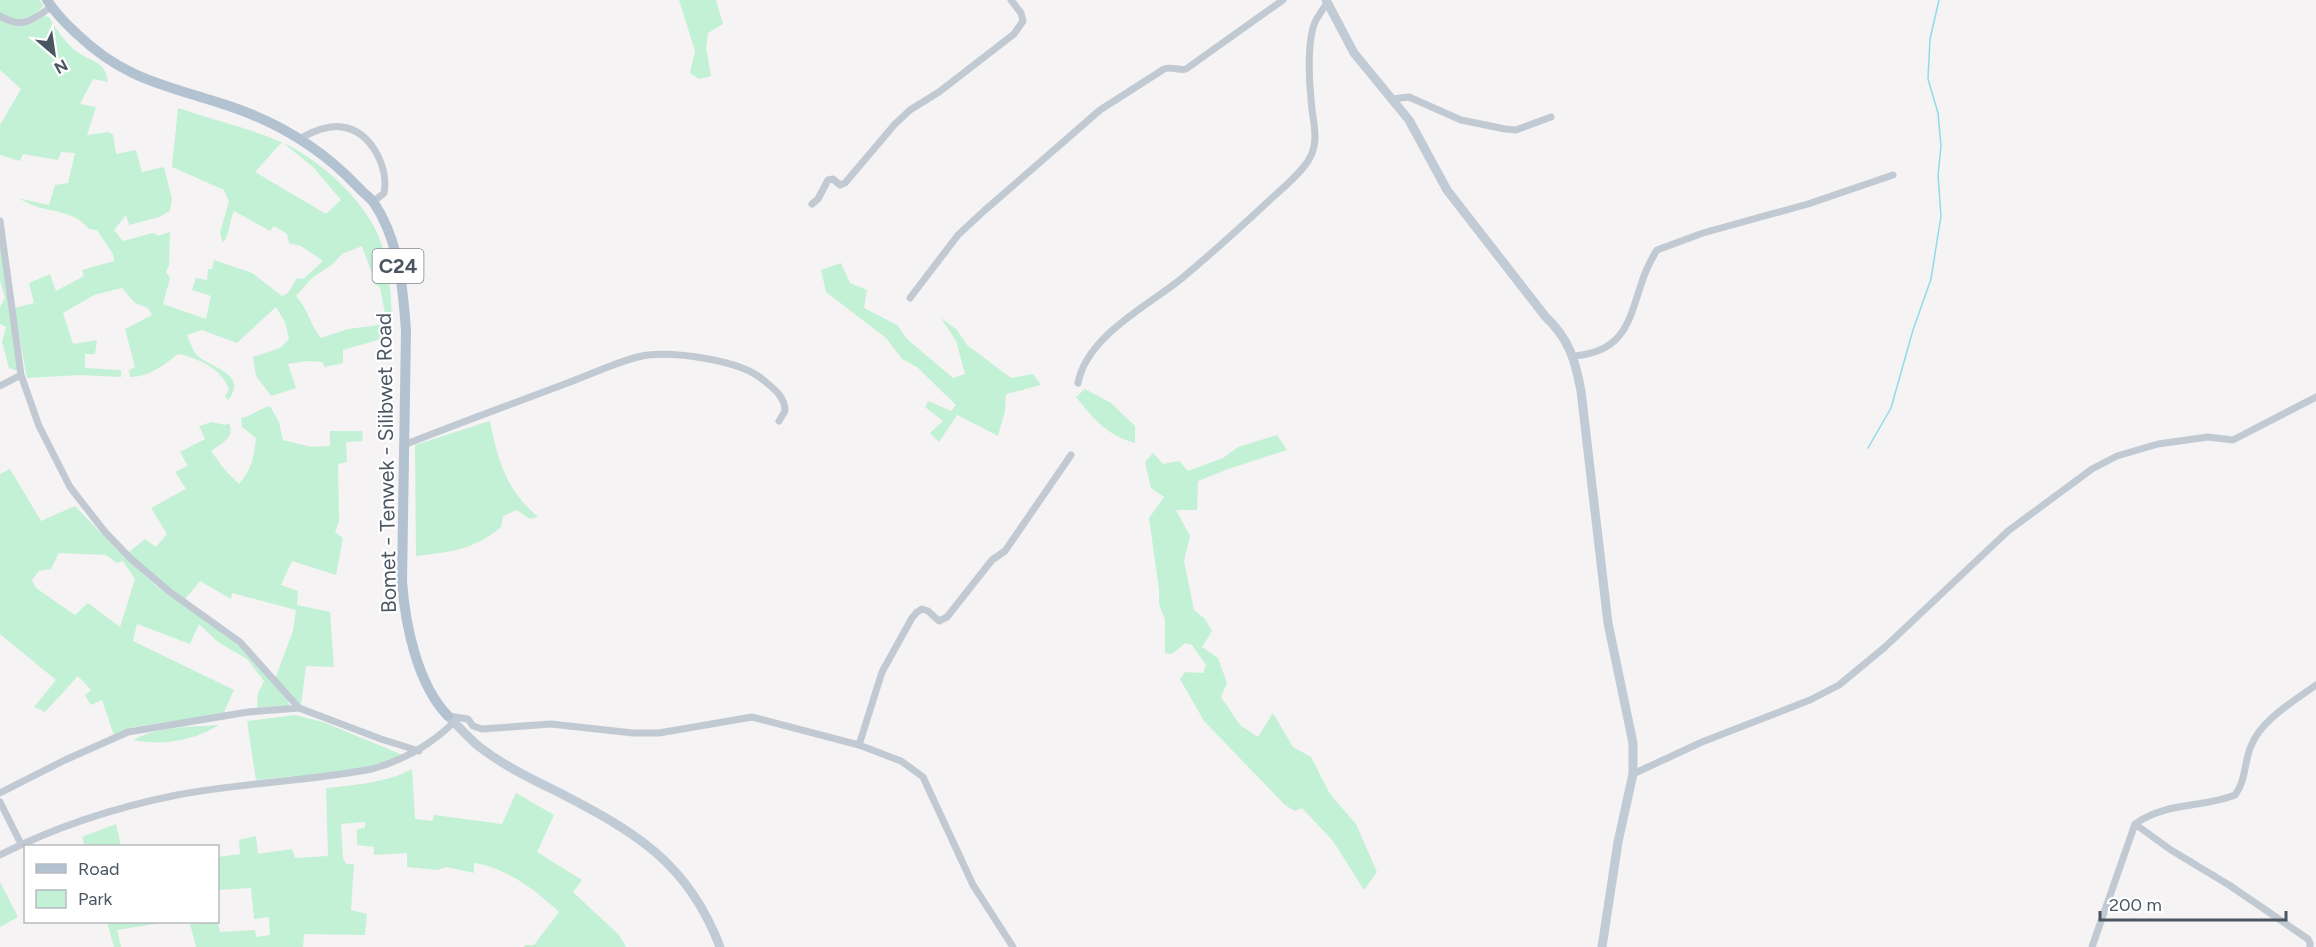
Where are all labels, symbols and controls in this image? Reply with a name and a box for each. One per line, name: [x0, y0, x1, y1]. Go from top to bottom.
north arrow: [24, 24, 84, 84]
text: N: [51, 55, 71, 78]
road number: C24: [372, 249, 424, 283]
street label: Bomet - Tenwek - Silibwet Road: [371, 313, 401, 613]
legend: [24, 845, 219, 923]
text: Road: [78, 858, 119, 880]
scale bar: [2100, 884, 2286, 922]
text: Park: [78, 888, 113, 910]
text: 200 m: [2109, 894, 2162, 916]

